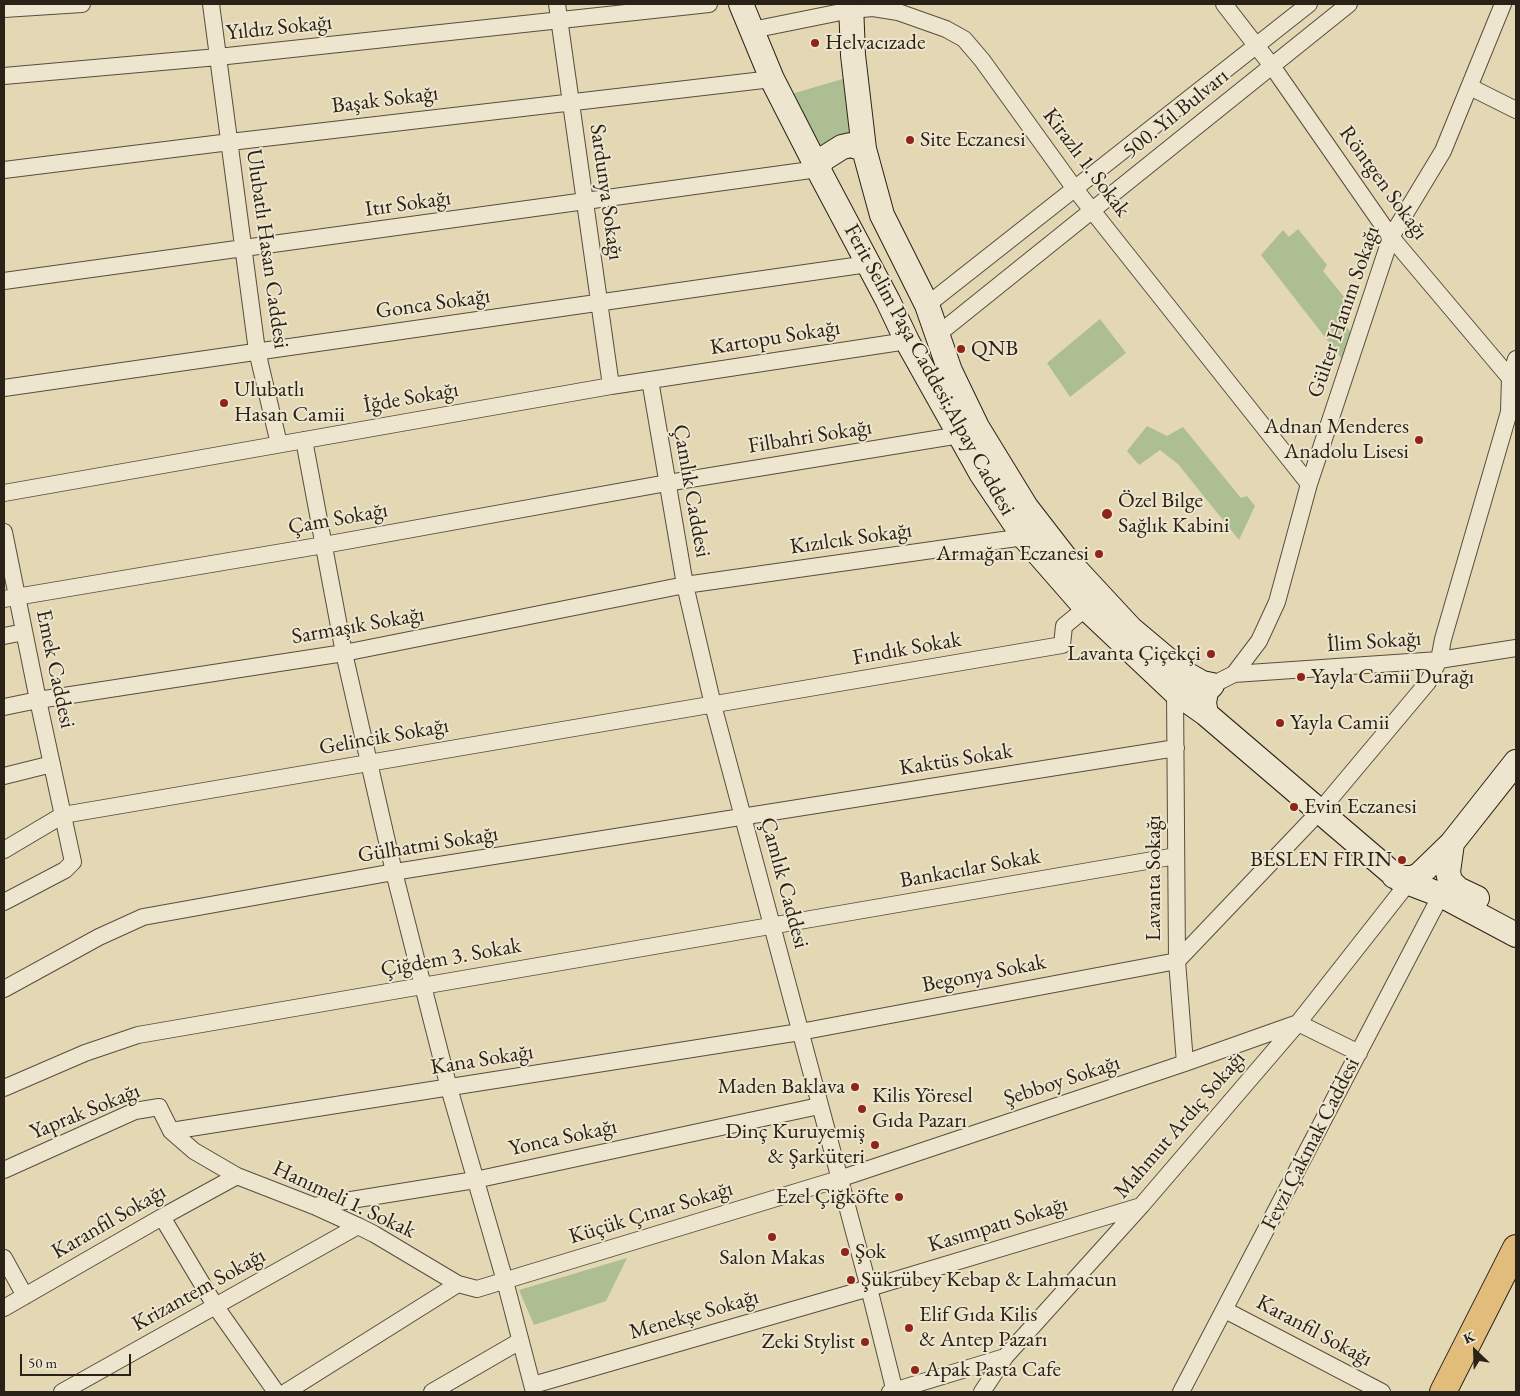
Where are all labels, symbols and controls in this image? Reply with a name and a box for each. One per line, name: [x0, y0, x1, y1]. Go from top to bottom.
street label: Yıldız Sokağı: [225, 9, 333, 47]
place label: Helvacızade: [825, 30, 926, 56]
marker: Helvacızade: [809, 37, 821, 49]
street label: 500. Yıl Bulvarı: [1118, 63, 1234, 165]
street label: Başak Sokağı: [330, 80, 440, 120]
street label: Kirazlı 1. Sokak: [1036, 103, 1136, 223]
street label: Röntgen Sokağı: [1333, 121, 1433, 245]
street label: Sardunya Sokağı: [583, 122, 629, 262]
place label: Site Eczanesi: [920, 127, 1026, 153]
marker: Site Eczanesi: [904, 134, 916, 146]
street label: Ulubatlı Hasan Caddesi: [240, 148, 294, 350]
street label: Itır Sokağı: [363, 185, 453, 223]
street label: Ferit Selim Paşa Caddesi;Alpay Caddesi: [838, 220, 1020, 520]
street label: Gülter Hanım Sokağı: [1302, 223, 1386, 401]
street label: Gonca Sokağı: [374, 283, 492, 325]
street label: Kartopu Sokağı: [708, 315, 842, 361]
place label: QNB: [971, 336, 1018, 362]
marker: QNB: [955, 343, 967, 355]
place label: Ulubatlı Hasan Camii: [234, 377, 345, 428]
street label: İğde Sokağı: [361, 377, 461, 419]
marker: Ulubatlı Hasan Camii: [218, 397, 230, 409]
street label: Filbahri Sokağı: [746, 414, 874, 460]
place label: Adnan Menderes Anadolu Lisesi: [1264, 414, 1409, 466]
street label: Çamlık Caddesi: [666, 422, 716, 560]
marker: Adnan Menderes Anadolu Lisesi: [1413, 434, 1425, 446]
place label: Özel Bilge Sağlık Kabini: [1118, 488, 1229, 540]
street label: Çam Sokağı: [286, 497, 390, 541]
marker: Özel Bilge Sağlık Kabini: [1100, 507, 1114, 521]
street label: Kızılcık Sokağı: [788, 517, 914, 561]
place label: Armağan Eczanesi: [936, 541, 1089, 567]
marker: Armağan Eczanesi: [1093, 548, 1105, 560]
street label: Sarmaşık Sokağı: [290, 601, 426, 651]
street label: Emek Caddesi: [30, 607, 80, 731]
street label: Fındık Sokak: [851, 626, 963, 672]
street label: İlim Sokağı: [1326, 626, 1422, 658]
place label: Lavanta Çiçekçi: [1067, 641, 1201, 667]
marker: Lavanta Çiçekçi: [1205, 648, 1217, 660]
place label: Yayla Camii Durağı: [1311, 664, 1474, 690]
marker: Yayla Camii Durağı: [1295, 671, 1307, 683]
place label: Yayla Camii: [1290, 710, 1389, 736]
street label: Gelincik Sokağı: [317, 713, 451, 761]
marker: Yayla Camii: [1274, 717, 1286, 729]
street label: Kaktüs Sokak: [897, 738, 1015, 782]
place label: Evin Eczanesi: [1304, 794, 1417, 820]
marker: Evin Eczanesi: [1288, 801, 1300, 813]
street label: Çamlık Caddesi: [754, 815, 814, 951]
street label: Lavanta Sokağı: [1141, 815, 1167, 941]
street label: Gülhatmi Sokağı: [356, 821, 500, 869]
street label: Bankacılar Sokak: [898, 844, 1042, 894]
place label: BESLEN FIRIN: [1250, 847, 1392, 873]
marker: BESLEN FIRIN: [1396, 854, 1408, 866]
street label: Çiğdem 3. Sokak: [379, 933, 523, 983]
street label: Begonya Sokak: [920, 949, 1048, 999]
street label: Kana Sokağı: [429, 1039, 535, 1081]
street label: Mahmut Ardıç Sokağı: [1109, 1046, 1251, 1204]
street label: Şebboy Sokağı: [1001, 1050, 1123, 1112]
street label: Fevzi Çakmak Caddesi: [1256, 1053, 1366, 1235]
place label: Maden Baklava: [717, 1074, 845, 1100]
street label: Yaprak Sokağı: [26, 1078, 144, 1146]
marker: Maden Baklava: [849, 1081, 861, 1093]
place label: Kilis Yöresel Gıda Pazarı: [872, 1083, 973, 1134]
marker: Kilis Yöresel Gıda Pazarı: [856, 1103, 868, 1115]
street label: Yonca Sokağı: [507, 1114, 619, 1162]
place label: Dinç Kuruyemiş & Şarküteri: [725, 1119, 865, 1170]
marker: Dinç Kuruyemiş & Şarküteri: [869, 1139, 881, 1151]
street label: Hanımeli 1. Sokak: [268, 1155, 420, 1245]
street label: Küçük Çınar Sokağı: [566, 1176, 736, 1250]
street label: Karanfil Sokağı: [47, 1179, 171, 1265]
place label: Ezel Çiğköfte: [776, 1184, 889, 1210]
marker: Ezel Çiğköfte: [893, 1191, 905, 1203]
street label: Kasımpatı Sokağı: [925, 1191, 1071, 1259]
marker: Salon Makas: [766, 1231, 778, 1243]
place label: Şok: [855, 1239, 886, 1265]
street label: Krizantem Sokağı: [128, 1243, 270, 1337]
place label: Salon Makas: [719, 1245, 825, 1271]
marker: Şok: [839, 1246, 851, 1258]
place label: Şükrübey Kebap & Lahmacun: [861, 1267, 1117, 1293]
marker: Şükrübey Kebap & Lahmacun: [845, 1274, 857, 1286]
street label: Menekşe Sokağı: [626, 1284, 762, 1346]
street label: Karanfil Sokağı: [1252, 1289, 1376, 1373]
place label: Elif Gıda Kilis & Antep Pazarı: [919, 1302, 1047, 1354]
marker: Elif Gıda Kilis & Antep Pazarı: [903, 1322, 915, 1334]
north arrow: [1450, 1326, 1500, 1376]
text: K: [1460, 1327, 1477, 1348]
place label: Zeki Stylist: [762, 1329, 855, 1355]
marker: Zeki Stylist: [859, 1336, 871, 1348]
scale bar: [22, 1344, 134, 1376]
text: 50 m: [28, 1353, 57, 1372]
place label: Apak Pasta Cafe: [925, 1357, 1061, 1383]
marker: Apak Pasta Cafe: [909, 1364, 921, 1376]

